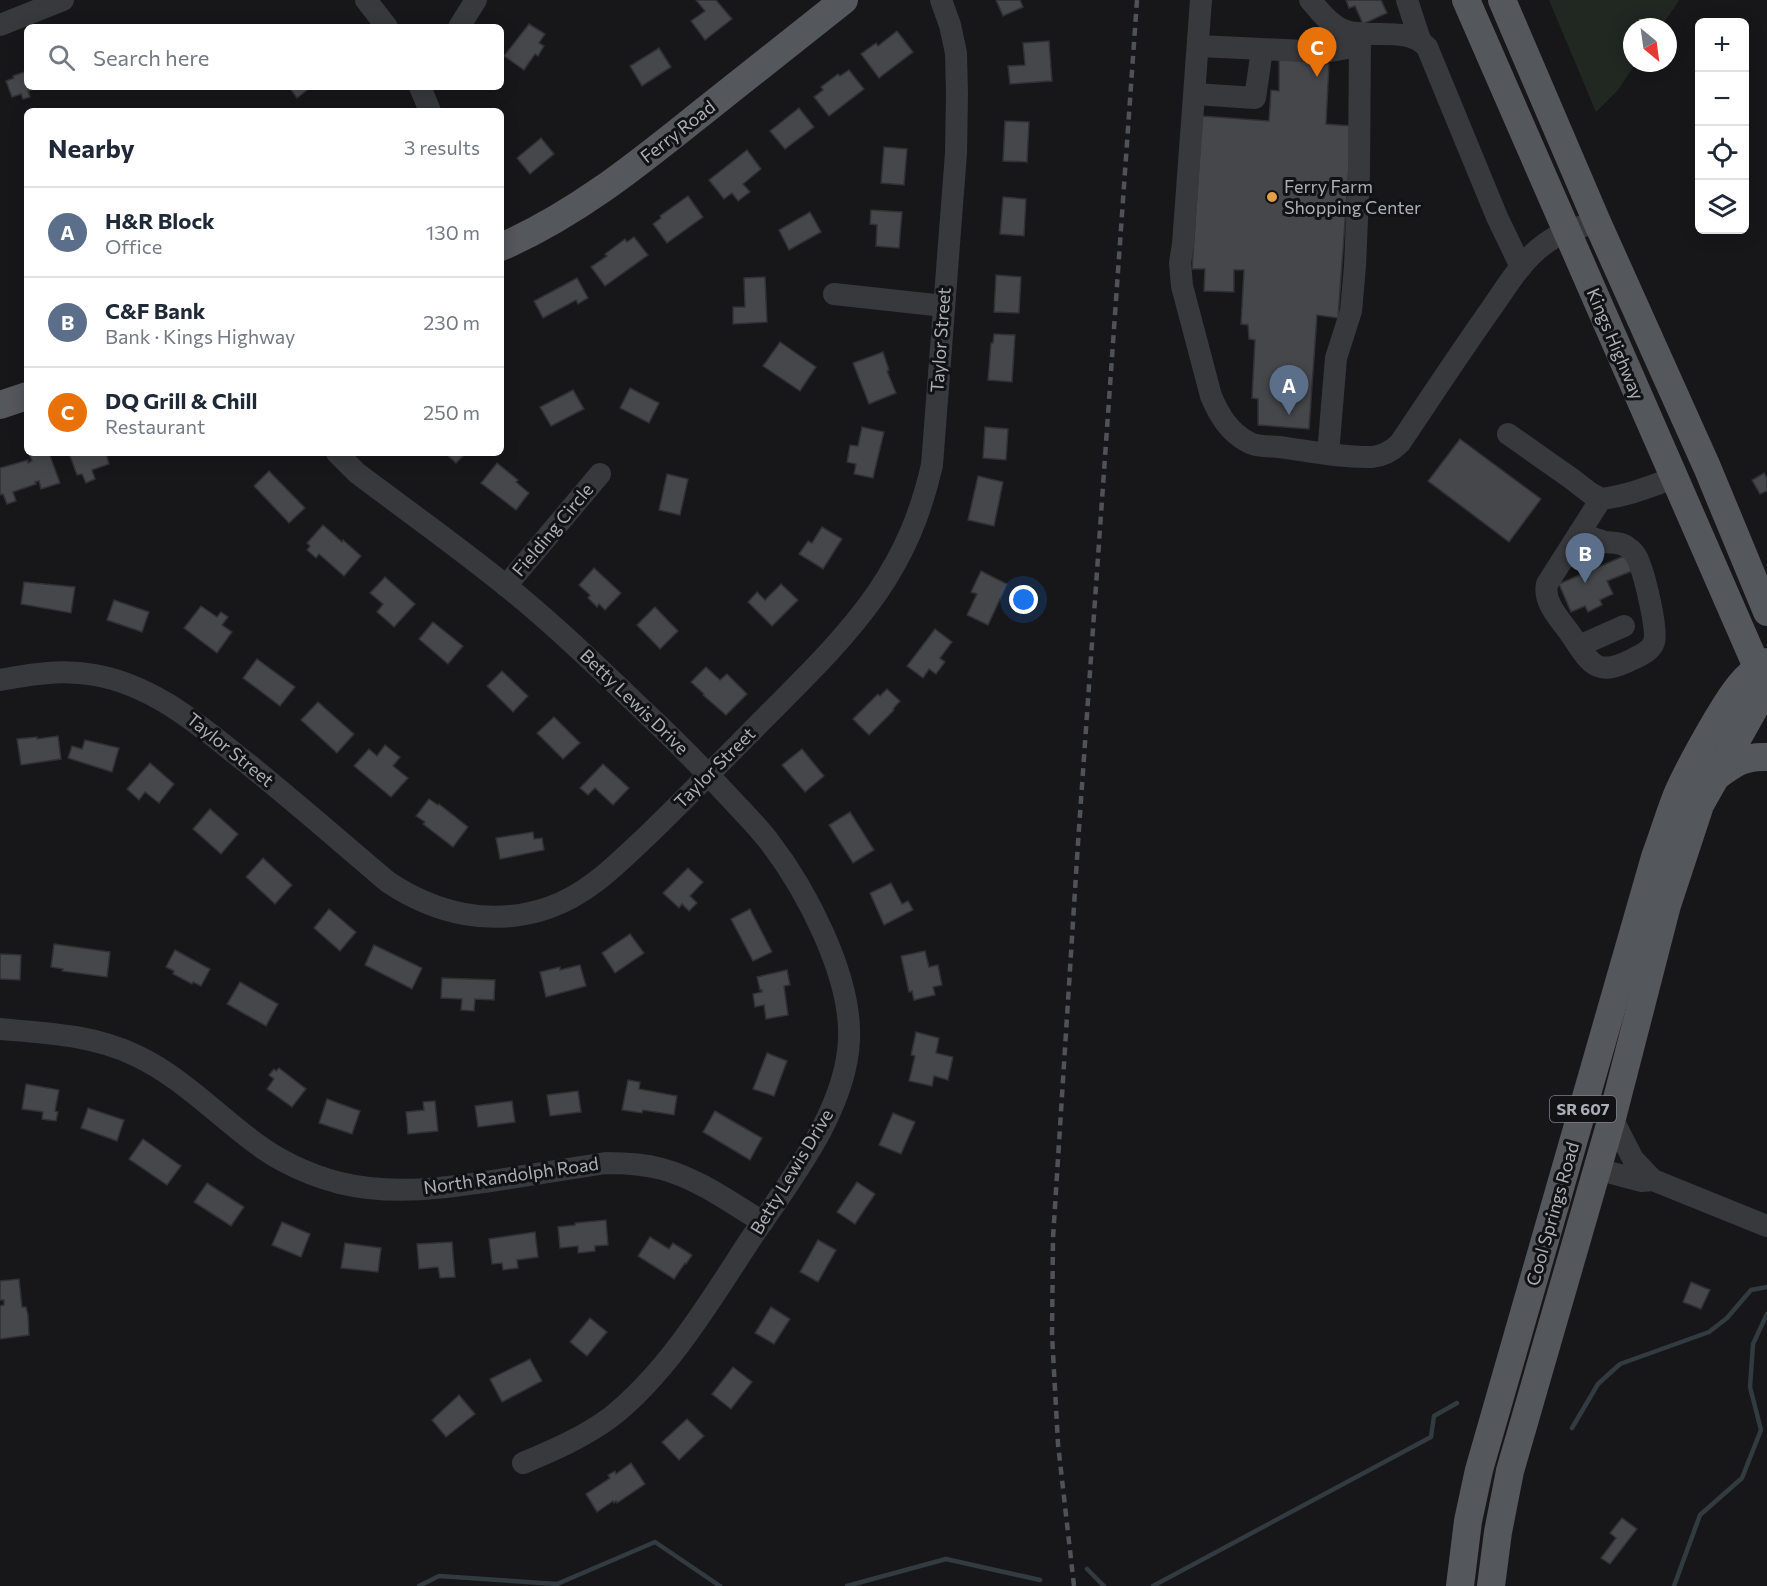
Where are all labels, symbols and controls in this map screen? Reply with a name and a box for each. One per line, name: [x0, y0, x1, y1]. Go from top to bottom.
north arrow: [1623, 18, 1677, 72]
map controls: [1695, 18, 1749, 234]
button: +: [1695, 18, 1749, 72]
search box: [24, 24, 504, 90]
pin: C: [1298, 28, 1336, 77]
icon: search: [45, 41, 78, 74]
text: Search here: [93, 44, 209, 71]
button: −: [1695, 72, 1749, 126]
street label: Ferry Road: [636, 95, 719, 167]
button: locate: [1695, 126, 1749, 180]
text: Nearby: [48, 132, 135, 163]
text: 3 results: [404, 135, 480, 159]
place label: Ferry Farm Shopping Center: [1284, 175, 1421, 218]
button: layers: [1695, 180, 1749, 234]
marker: Ferry Farm Shopping Center: [1265, 190, 1279, 204]
text: H&R Block: [105, 207, 215, 234]
text: A: [60, 220, 75, 244]
text: 130 m: [426, 220, 480, 244]
text: Office: [105, 234, 162, 258]
street label: Kings Highway: [1583, 284, 1649, 403]
street label: Taylor Street: [925, 287, 955, 393]
text: C&F Bank: [105, 297, 205, 324]
text: B: [61, 310, 74, 334]
text: 230 m: [423, 310, 480, 334]
text: Bank · Kings Highway: [105, 324, 295, 348]
pin: A: [1270, 366, 1308, 415]
text: DQ Grill & Chill: [105, 387, 258, 414]
text: C: [61, 400, 74, 424]
text: 250 m: [423, 400, 480, 424]
text: Restaurant: [105, 414, 205, 438]
street label: Fielding Circle: [507, 478, 597, 580]
pin: B: [1566, 534, 1604, 583]
your location: [1009, 585, 1038, 614]
street label: Betty Lewis Drive: [576, 644, 693, 759]
street label: Taylor Street: [183, 708, 278, 791]
street label: Taylor Street: [669, 722, 759, 812]
road number: SR 607: [1550, 1096, 1616, 1122]
street label: Betty Lewis Drive: [745, 1105, 837, 1238]
street label: Cool Springs Road: [1521, 1139, 1583, 1288]
street label: North Randolph Road: [422, 1152, 600, 1198]

